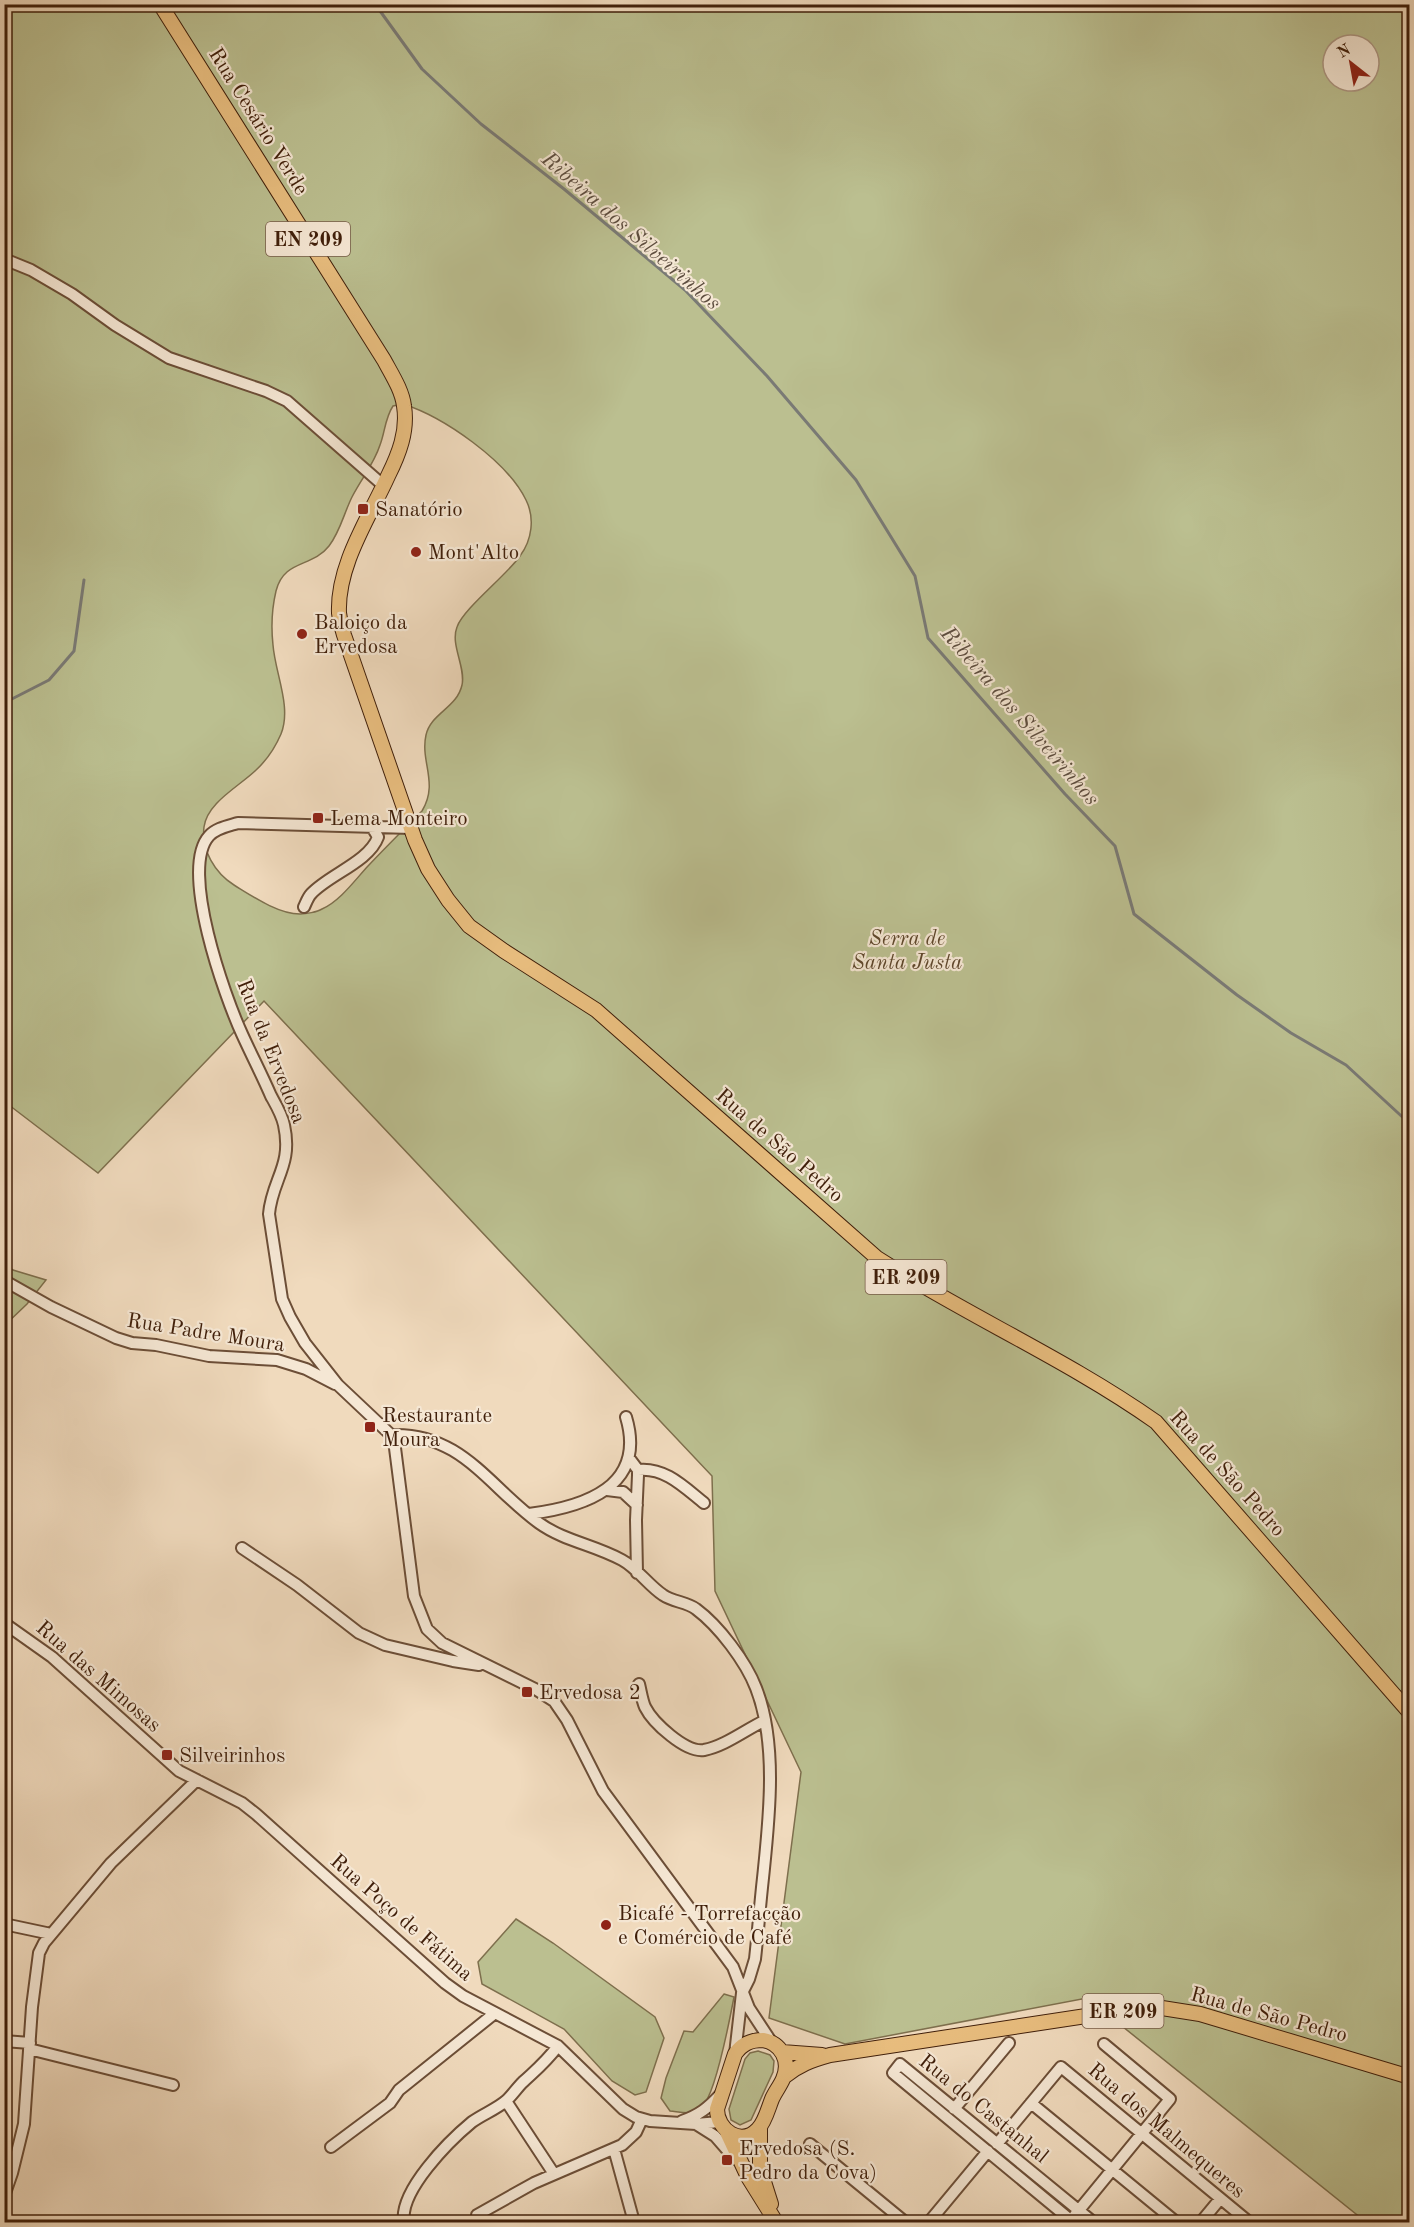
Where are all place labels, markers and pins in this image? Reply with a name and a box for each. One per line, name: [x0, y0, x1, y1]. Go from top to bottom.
place label: Sanatório: [375, 500, 463, 521]
marker: Sanatório: [356, 502, 370, 516]
place label: Mont'Alto: [428, 543, 519, 564]
marker: Mont'Alto: [409, 545, 423, 559]
place label: Baloiço da Ervedosa: [314, 613, 407, 658]
marker: Baloiço da Ervedosa: [295, 627, 309, 641]
place label: Lema Monteiro: [330, 809, 468, 830]
marker: Lema Monteiro: [311, 811, 325, 825]
place label: Restaurante Moura: [382, 1406, 492, 1451]
marker: Restaurante Moura: [363, 1420, 377, 1434]
place label: Ervedosa 2: [539, 1683, 641, 1704]
marker: Ervedosa 2: [520, 1685, 534, 1699]
place label: Silveirinhos: [179, 1746, 285, 1767]
marker: Silveirinhos: [160, 1748, 174, 1762]
place label: Bicafé - Torrefacção e Comércio de Café: [618, 1904, 801, 1949]
marker: Bicafé - Torrefacção e Comércio de Café: [599, 1918, 613, 1932]
place label: Ervedosa (S. Pedro da Cova): [739, 2139, 877, 2184]
marker: Ervedosa (S. Pedro da Cova): [720, 2153, 734, 2167]

